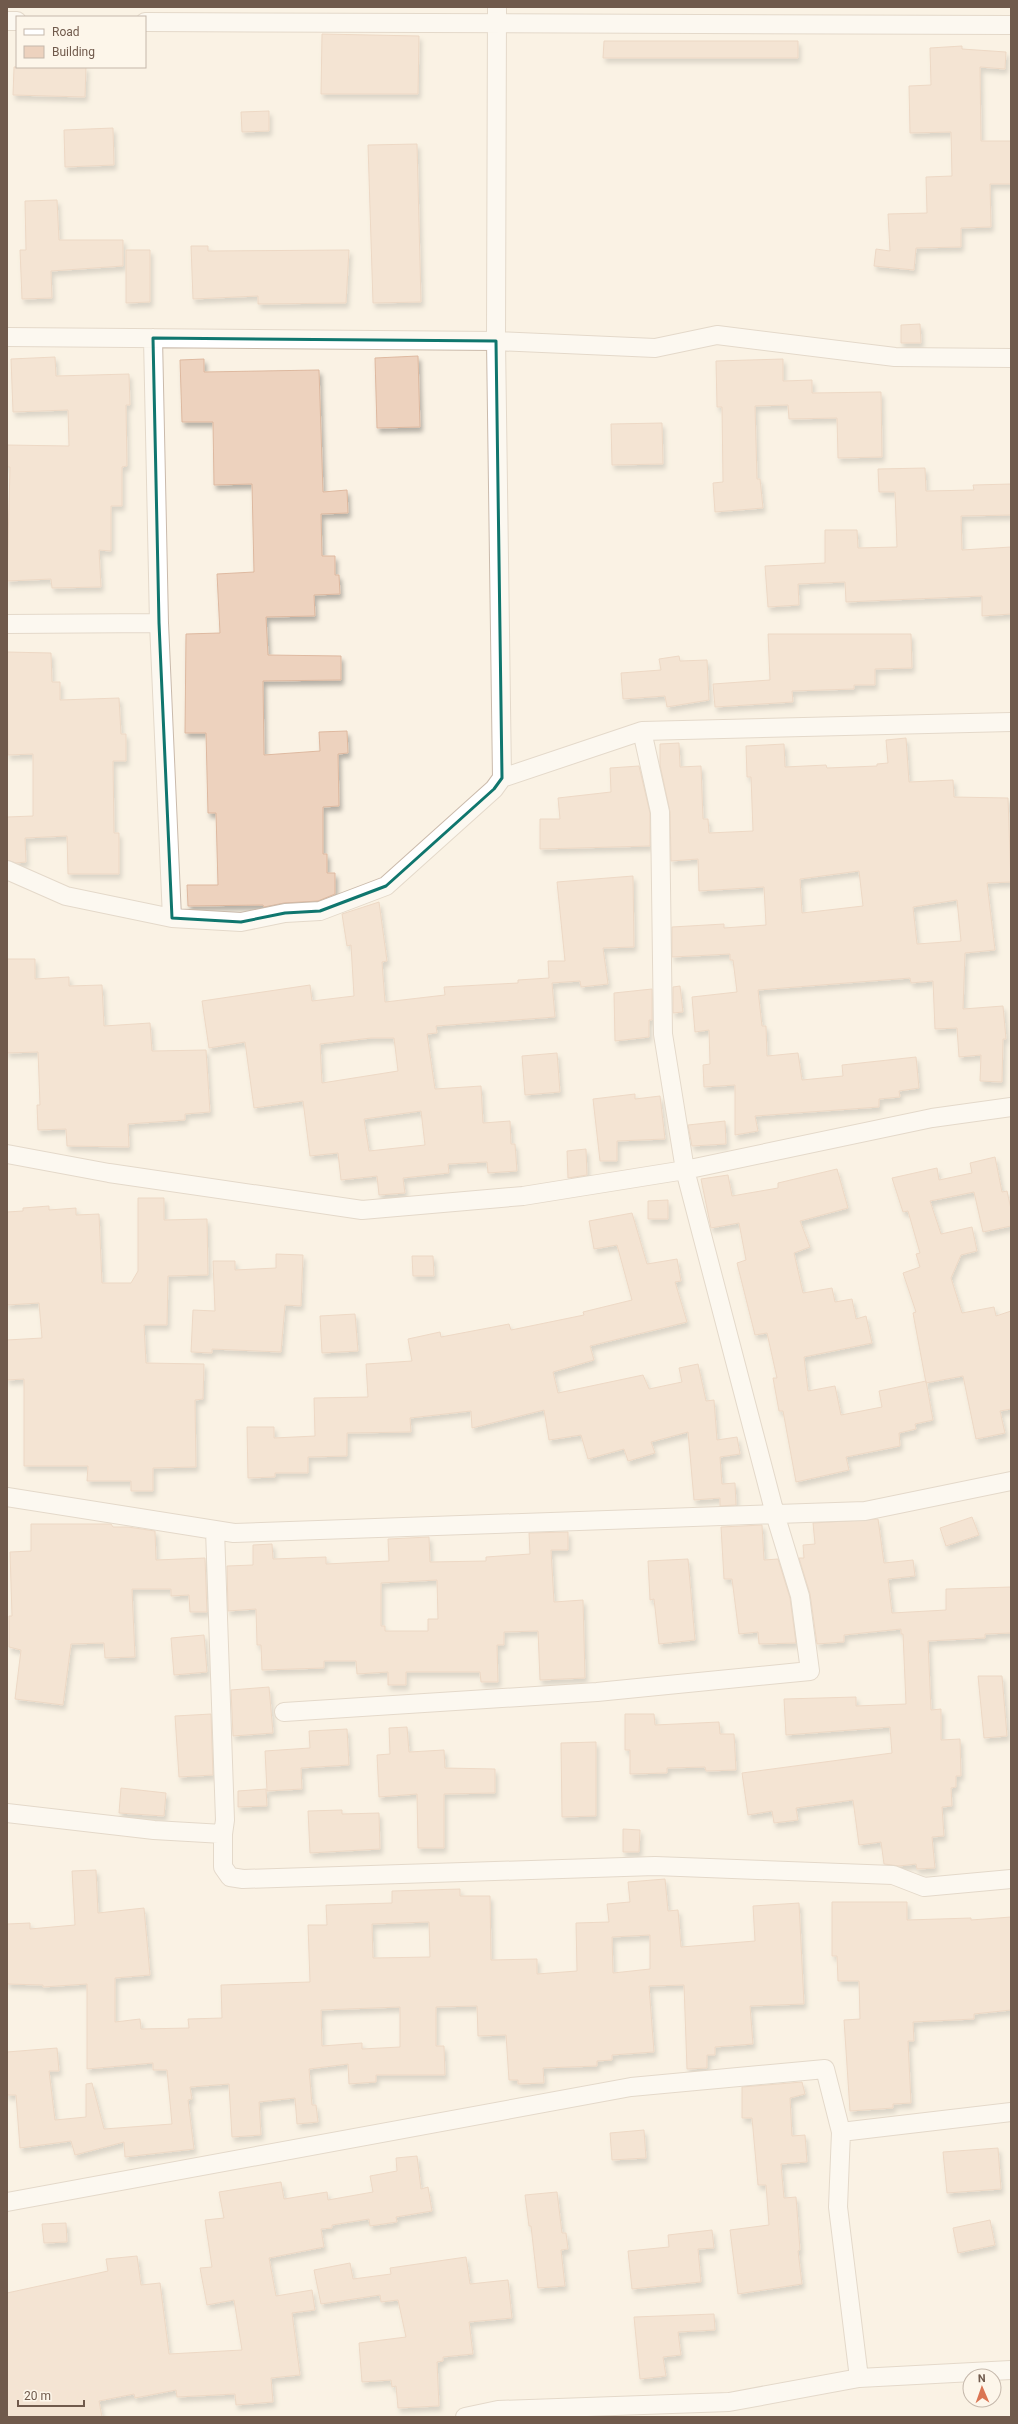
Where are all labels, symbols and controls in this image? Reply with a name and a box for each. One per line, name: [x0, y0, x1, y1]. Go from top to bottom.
legend: [16, 16, 146, 68]
text: Road: [52, 25, 80, 39]
text: Building: [52, 45, 95, 59]
north arrow: [962, 2368, 1002, 2408]
text: N: [978, 2372, 986, 2385]
scale bar: [18, 2382, 84, 2408]
text: 20 m: [24, 2389, 51, 2403]

